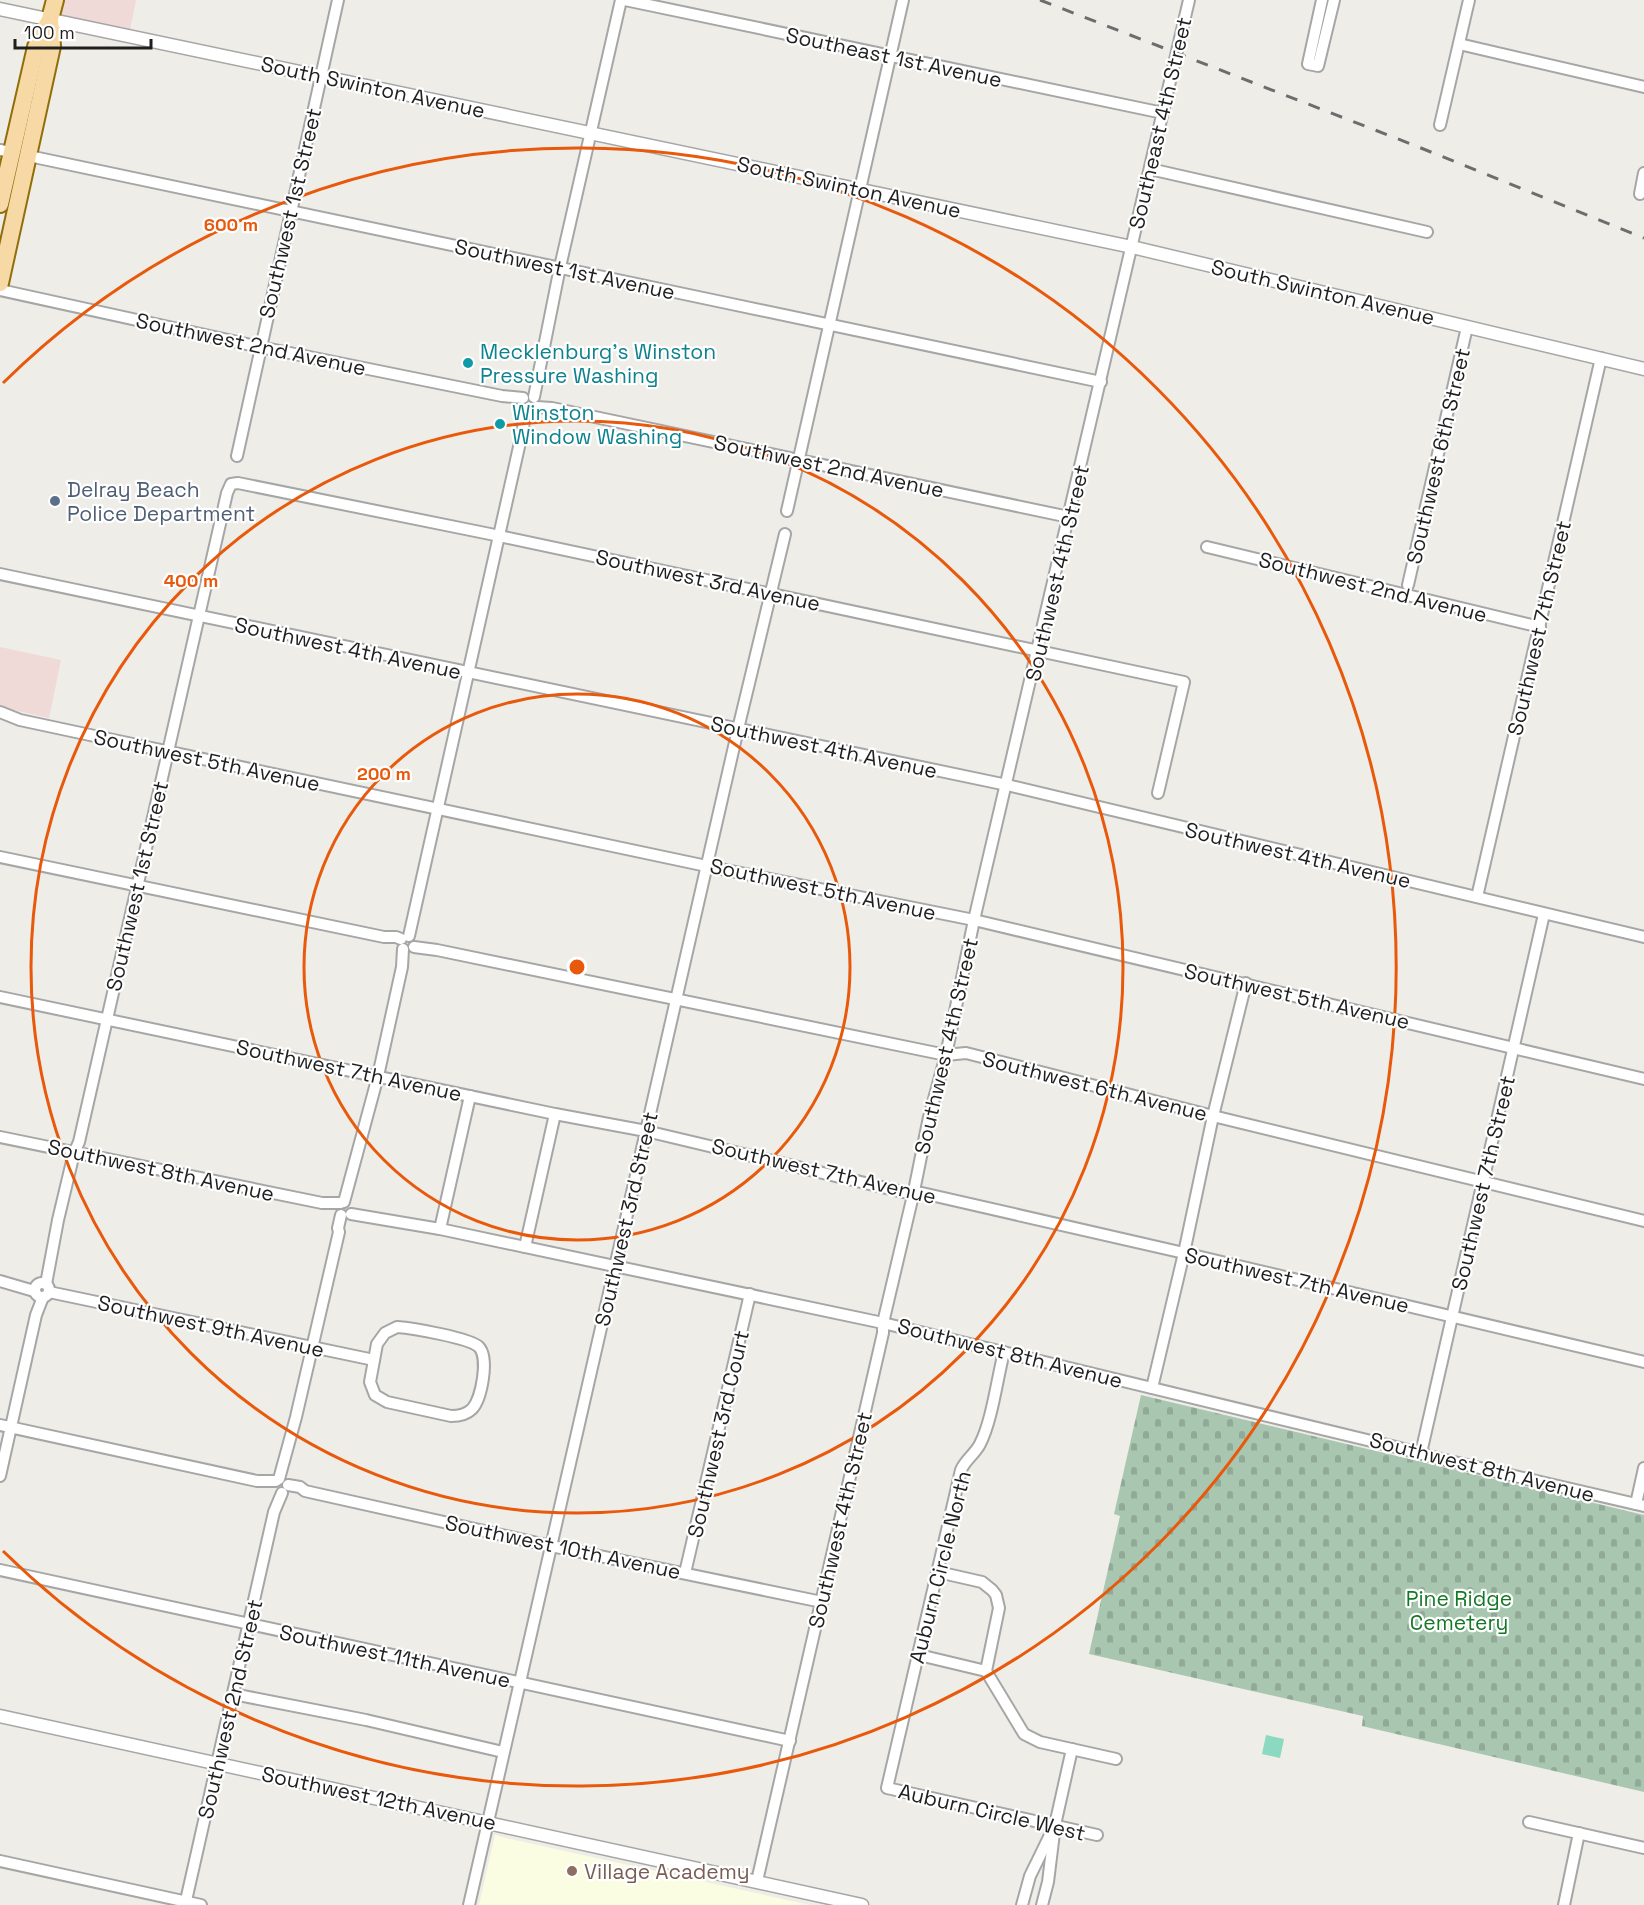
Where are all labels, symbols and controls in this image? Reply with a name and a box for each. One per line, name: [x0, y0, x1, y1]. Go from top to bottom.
scale bar: [15, 12, 152, 50]
street label: Southeast 4th Street: [1122, 14, 1198, 232]
text: 100 m: [24, 21, 75, 44]
street label: Southeast 1st Avenue: [784, 21, 1004, 93]
street label: South Swinton Avenue: [258, 50, 488, 124]
street label: Southwest 1st Street: [253, 105, 327, 321]
street label: South Swinton Avenue: [734, 150, 964, 224]
text: 600 m: [204, 213, 258, 236]
street label: Southwest 1st Avenue: [452, 232, 678, 306]
street label: South Swinton Avenue: [1209, 253, 1437, 331]
street label: Southwest 2nd Avenue: [134, 306, 368, 382]
place label: Mecklenburg's Winston Pressure Washing: [480, 338, 716, 389]
street label: Southwest 6th Street: [1400, 345, 1476, 567]
marker: Mecklenburg's Winston Pressure Washing: [461, 356, 475, 370]
place label: Winston Window Washing: [512, 399, 682, 450]
marker: Winston Window Washing: [493, 417, 507, 431]
street label: Southwest 2nd Avenue: [712, 428, 946, 504]
street label: Southwest 4th Street: [1019, 462, 1095, 684]
place label: Delray Beach Police Department: [67, 476, 255, 527]
marker: Delray Beach Police Department: [48, 494, 62, 508]
street label: Southwest 7th Street: [1501, 518, 1577, 738]
street label: Southwest 3rd Avenue: [593, 543, 823, 617]
street label: Southwest 2nd Avenue: [1256, 546, 1490, 628]
text: 400 m: [164, 569, 218, 592]
street label: Southwest 4th Avenue: [232, 611, 464, 685]
street label: Southwest 4th Avenue: [708, 710, 940, 784]
street label: Southwest 5th Avenue: [91, 723, 323, 797]
text: 200 m: [357, 762, 411, 785]
street label: Southwest 1st Street: [100, 778, 174, 994]
street label: Southwest 4th Avenue: [1182, 816, 1414, 894]
street label: Southwest 5th Avenue: [707, 852, 939, 926]
street label: Southwest 4th Street: [908, 935, 984, 1157]
centre of rings: [567, 957, 587, 977]
street label: Southwest 5th Avenue: [1182, 957, 1412, 1035]
street label: Southwest 7th Avenue: [234, 1033, 464, 1107]
street label: Southwest 6th Avenue: [980, 1045, 1210, 1127]
street label: Southwest 7th Street: [1445, 1073, 1521, 1293]
street label: Southwest 3rd Street: [588, 1109, 664, 1329]
street label: Southwest 7th Avenue: [709, 1132, 939, 1210]
street label: Southwest 8th Avenue: [45, 1133, 277, 1207]
street label: Southwest 7th Avenue: [1182, 1241, 1412, 1319]
street label: Southwest 9th Avenue: [95, 1289, 327, 1363]
street label: Southwest 8th Avenue: [895, 1312, 1125, 1394]
street label: Southwest 3rd Court: [681, 1328, 755, 1540]
street label: Southwest 4th Street: [802, 1409, 878, 1631]
street label: Southwest 8th Avenue: [1367, 1426, 1597, 1508]
street label: Auburn Circle North: [903, 1468, 977, 1666]
street label: Southwest 10th Avenue: [443, 1509, 683, 1585]
park label: Pine Ridge Cemetery: [1406, 1585, 1512, 1636]
street label: Southwest 2nd Street: [192, 1596, 268, 1822]
street label: Southwest 11th Avenue: [277, 1618, 513, 1694]
street label: Southwest 12th Avenue: [259, 1760, 499, 1836]
street label: Auburn Circle West: [896, 1777, 1088, 1847]
place label: Village Academy: [584, 1858, 750, 1885]
marker: Village Academy: [565, 1864, 579, 1878]

